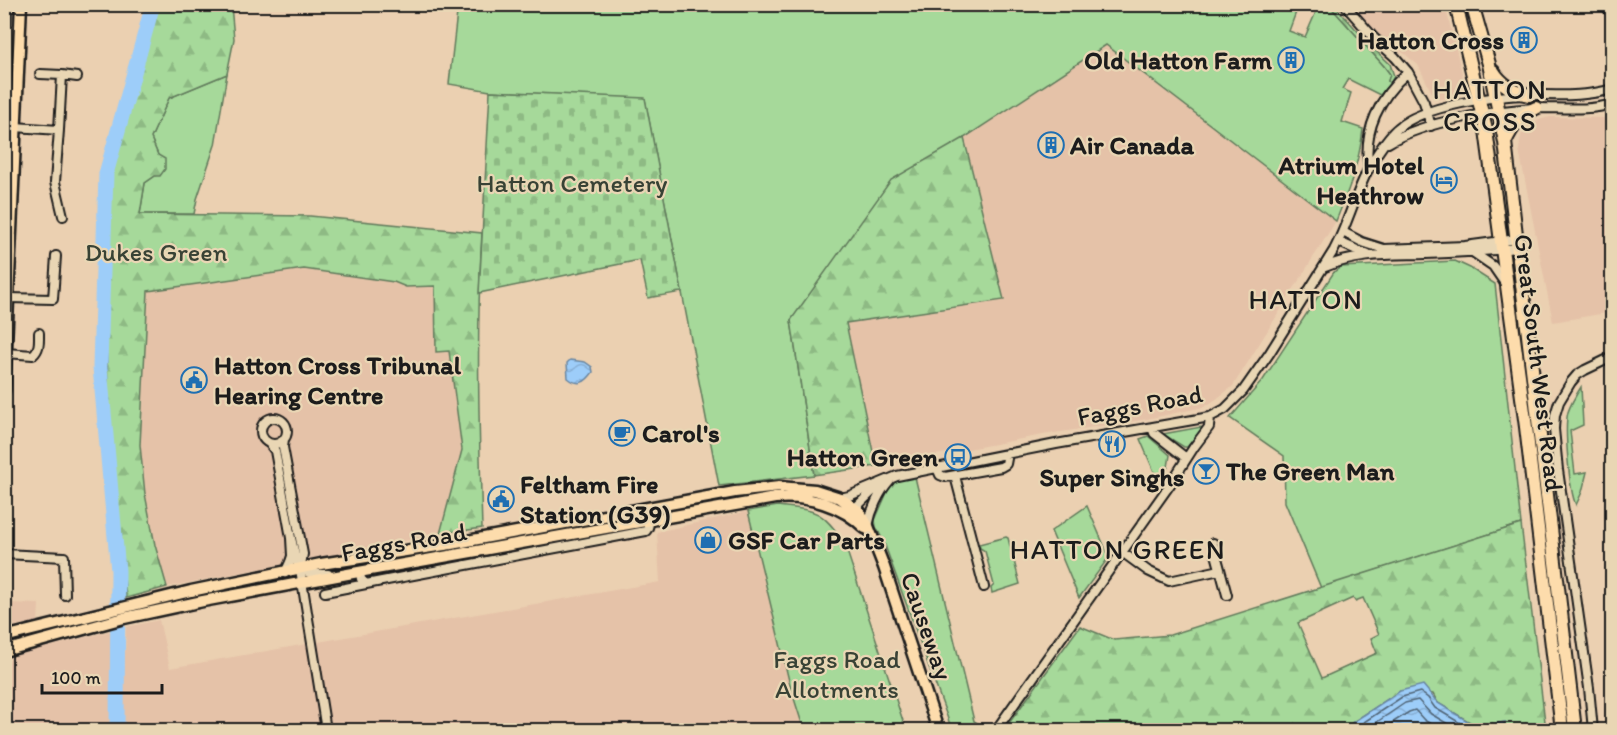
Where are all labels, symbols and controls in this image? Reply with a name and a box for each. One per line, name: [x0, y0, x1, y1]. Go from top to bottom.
place label: Hatton Cross: [1357, 24, 1504, 56]
building icon: Hatton Cross: [1509, 25, 1539, 55]
place label: Old Hatton Farm: [1084, 44, 1273, 76]
building icon: Old Hatton Farm: [1276, 45, 1306, 75]
district label: HATTON CROSS: [1432, 72, 1548, 138]
place label: Air Canada: [1069, 129, 1194, 161]
building icon: Air Canada: [1036, 130, 1066, 160]
place label: Atrium Hotel Heathrow: [1277, 149, 1425, 211]
hotel icon: Atrium Hotel Heathrow: [1429, 165, 1459, 195]
park label: Hatton Cemetery: [476, 167, 668, 199]
street label: Great South West Road: [1507, 232, 1571, 494]
park label: Dukes Green: [85, 236, 228, 268]
district label: HATTON: [1248, 282, 1364, 316]
place label: Hatton Cross Tribunal Hearing Centre: [214, 349, 462, 411]
public building icon: Hatton Cross Tribunal Hearing Centre: [179, 365, 209, 395]
street label: Faggs Road: [1074, 377, 1206, 433]
place label: Carol's: [642, 417, 720, 449]
cafe icon: Carol's: [607, 418, 637, 448]
restaurant icon: Super Singhs: [1097, 429, 1127, 459]
place label: Hatton Green: [787, 441, 938, 473]
bus stop icon: Hatton Green: [943, 442, 973, 472]
place label: The Green Man: [1225, 455, 1395, 487]
bar icon: The Green Man: [1191, 456, 1221, 486]
place label: Super Singhs: [1039, 461, 1185, 493]
place label: Feltham Fire Station (G39): [520, 468, 671, 530]
public building icon: Feltham Fire Station (G39): [486, 484, 516, 514]
street label: Faggs Road: [339, 515, 470, 569]
place label: GSF Car Parts: [728, 524, 885, 556]
shop icon: GSF Car Parts: [693, 525, 723, 555]
district label: HATTON GREEN: [1010, 532, 1226, 566]
street label: Causeway: [894, 568, 960, 684]
park label: Faggs Road Allotments: [773, 643, 901, 705]
scale bar: [42, 657, 162, 695]
text: 100 m: [51, 667, 101, 689]

